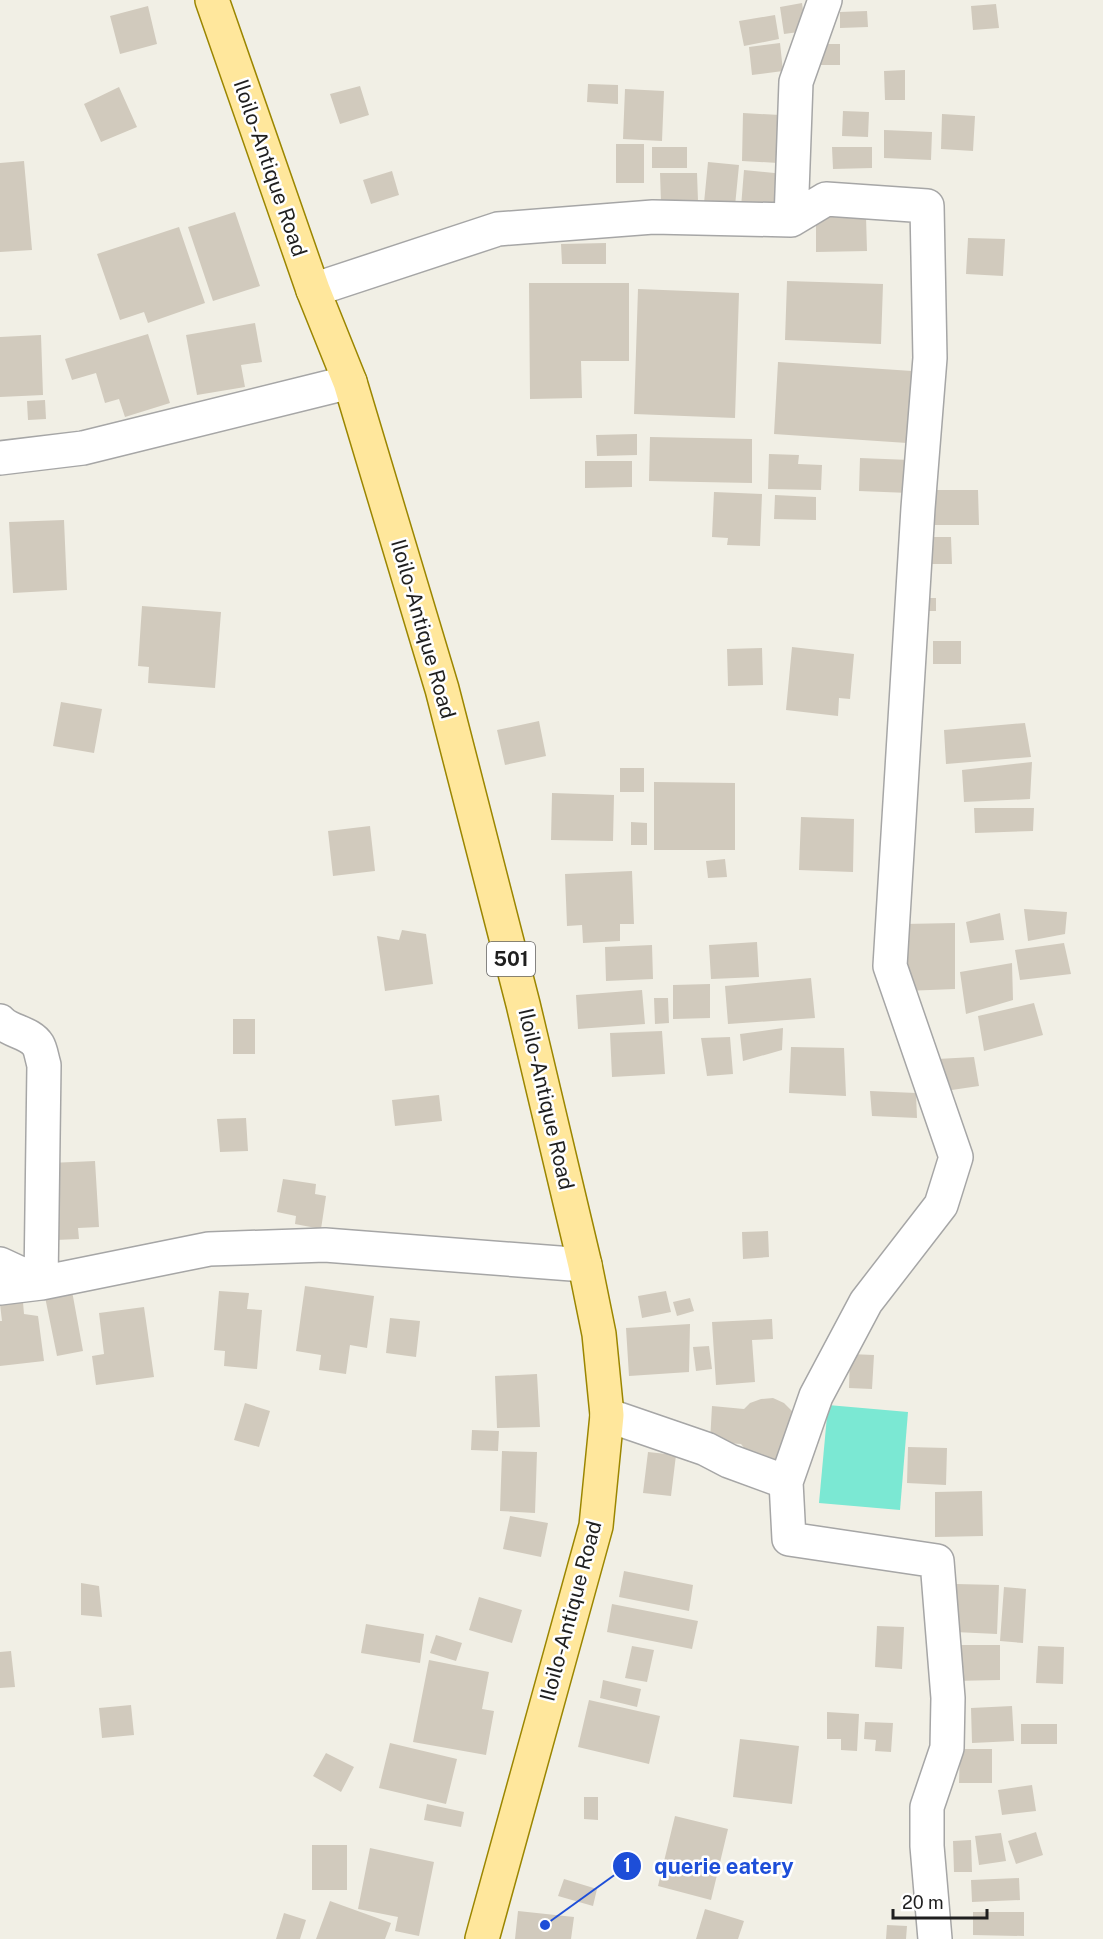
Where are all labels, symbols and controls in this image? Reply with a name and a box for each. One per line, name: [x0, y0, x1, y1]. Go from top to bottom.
street label: Iloilo-Antique Road: [228, 76, 312, 260]
street label: Iloilo-Antique Road: [386, 536, 461, 721]
road number: 501: [487, 942, 535, 976]
street label: Iloilo-Antique Road: [513, 1006, 580, 1192]
street label: Iloilo-Antique Road: [534, 1518, 607, 1704]
callout: querie eatery: [612, 1846, 806, 1886]
text: querie eatery: [654, 1853, 794, 1879]
text: 1: [623, 1855, 631, 1876]
scale bar: [893, 1882, 988, 1920]
text: 20 m: [902, 1892, 944, 1913]

